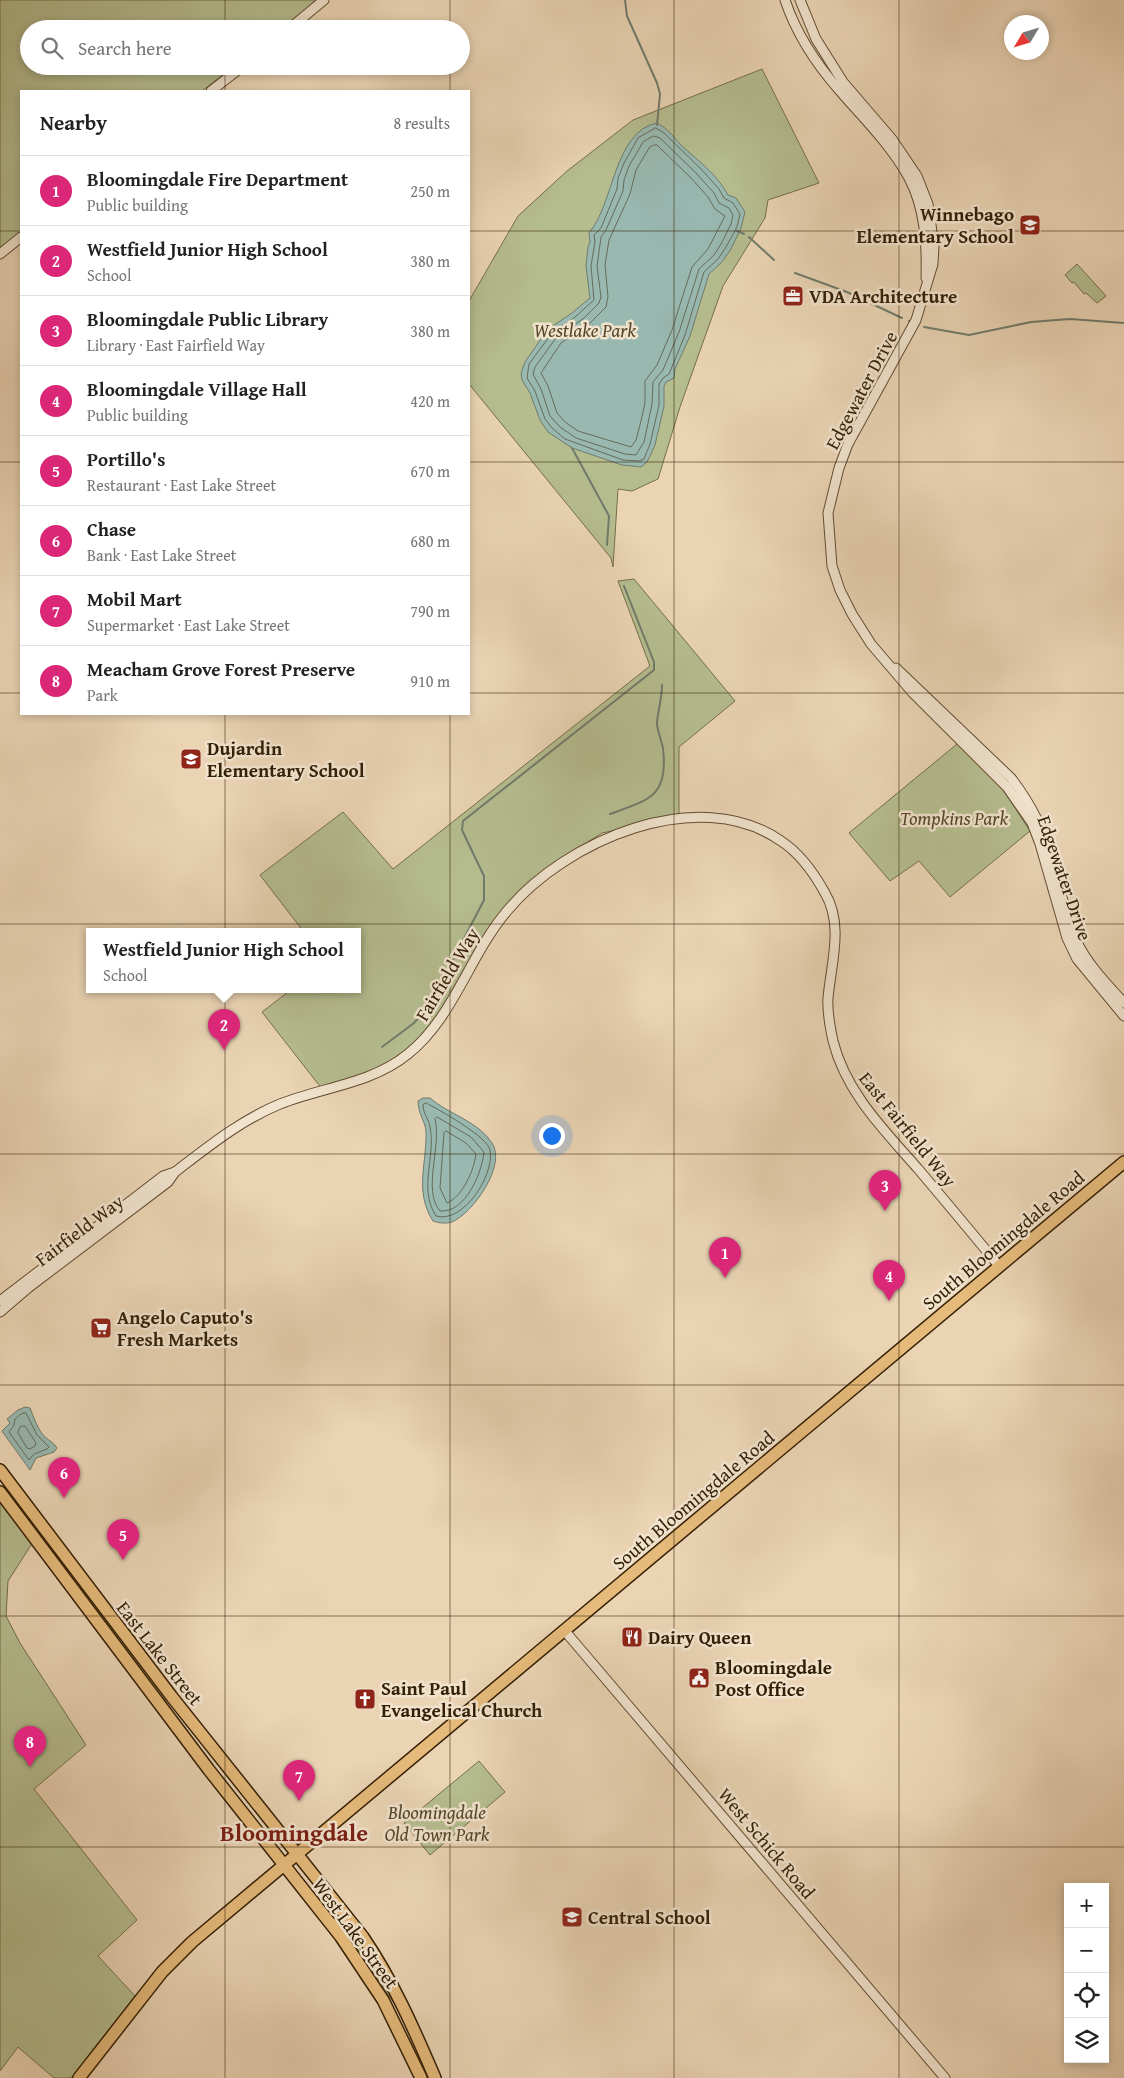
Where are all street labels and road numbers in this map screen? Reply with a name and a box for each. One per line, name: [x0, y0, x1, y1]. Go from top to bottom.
street label: Edgewater Drive: [818, 326, 904, 454]
street label: Edgewater Drive: [1031, 812, 1100, 944]
street label: Fairfield Way: [408, 922, 486, 1026]
street label: East Fairfield Way: [853, 1065, 964, 1193]
street label: South Bloomingdale Road: [916, 1163, 1091, 1316]
street label: Fairfield Way: [29, 1187, 130, 1273]
street label: South Bloomingdale Road: [606, 1423, 781, 1576]
street label: East Lake Street: [110, 1595, 210, 1711]
street label: West Schick Road: [712, 1781, 823, 1905]
street label: West Lake Street: [306, 1872, 406, 1995]

